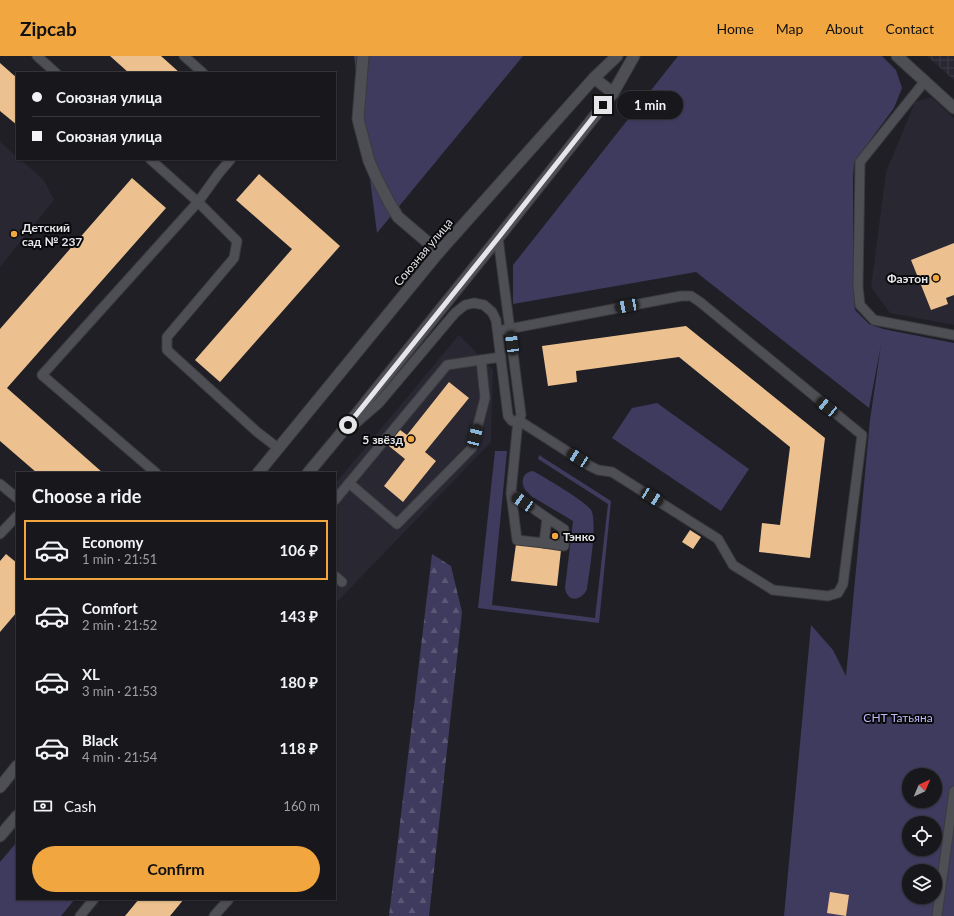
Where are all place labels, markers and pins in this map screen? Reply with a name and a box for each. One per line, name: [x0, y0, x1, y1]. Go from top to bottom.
place label: Детский сад № 237: [22, 220, 82, 249]
marker: Детский сад № 237: [9, 229, 19, 239]
place label: Фаэтон: [887, 271, 928, 286]
marker: Фаэтон: [931, 273, 941, 283]
place label: 5 звёзд: [362, 432, 403, 447]
marker: 5 звёзд: [406, 434, 416, 444]
place label: Тэнко: [563, 529, 595, 544]
marker: Тэнко: [550, 531, 560, 541]

